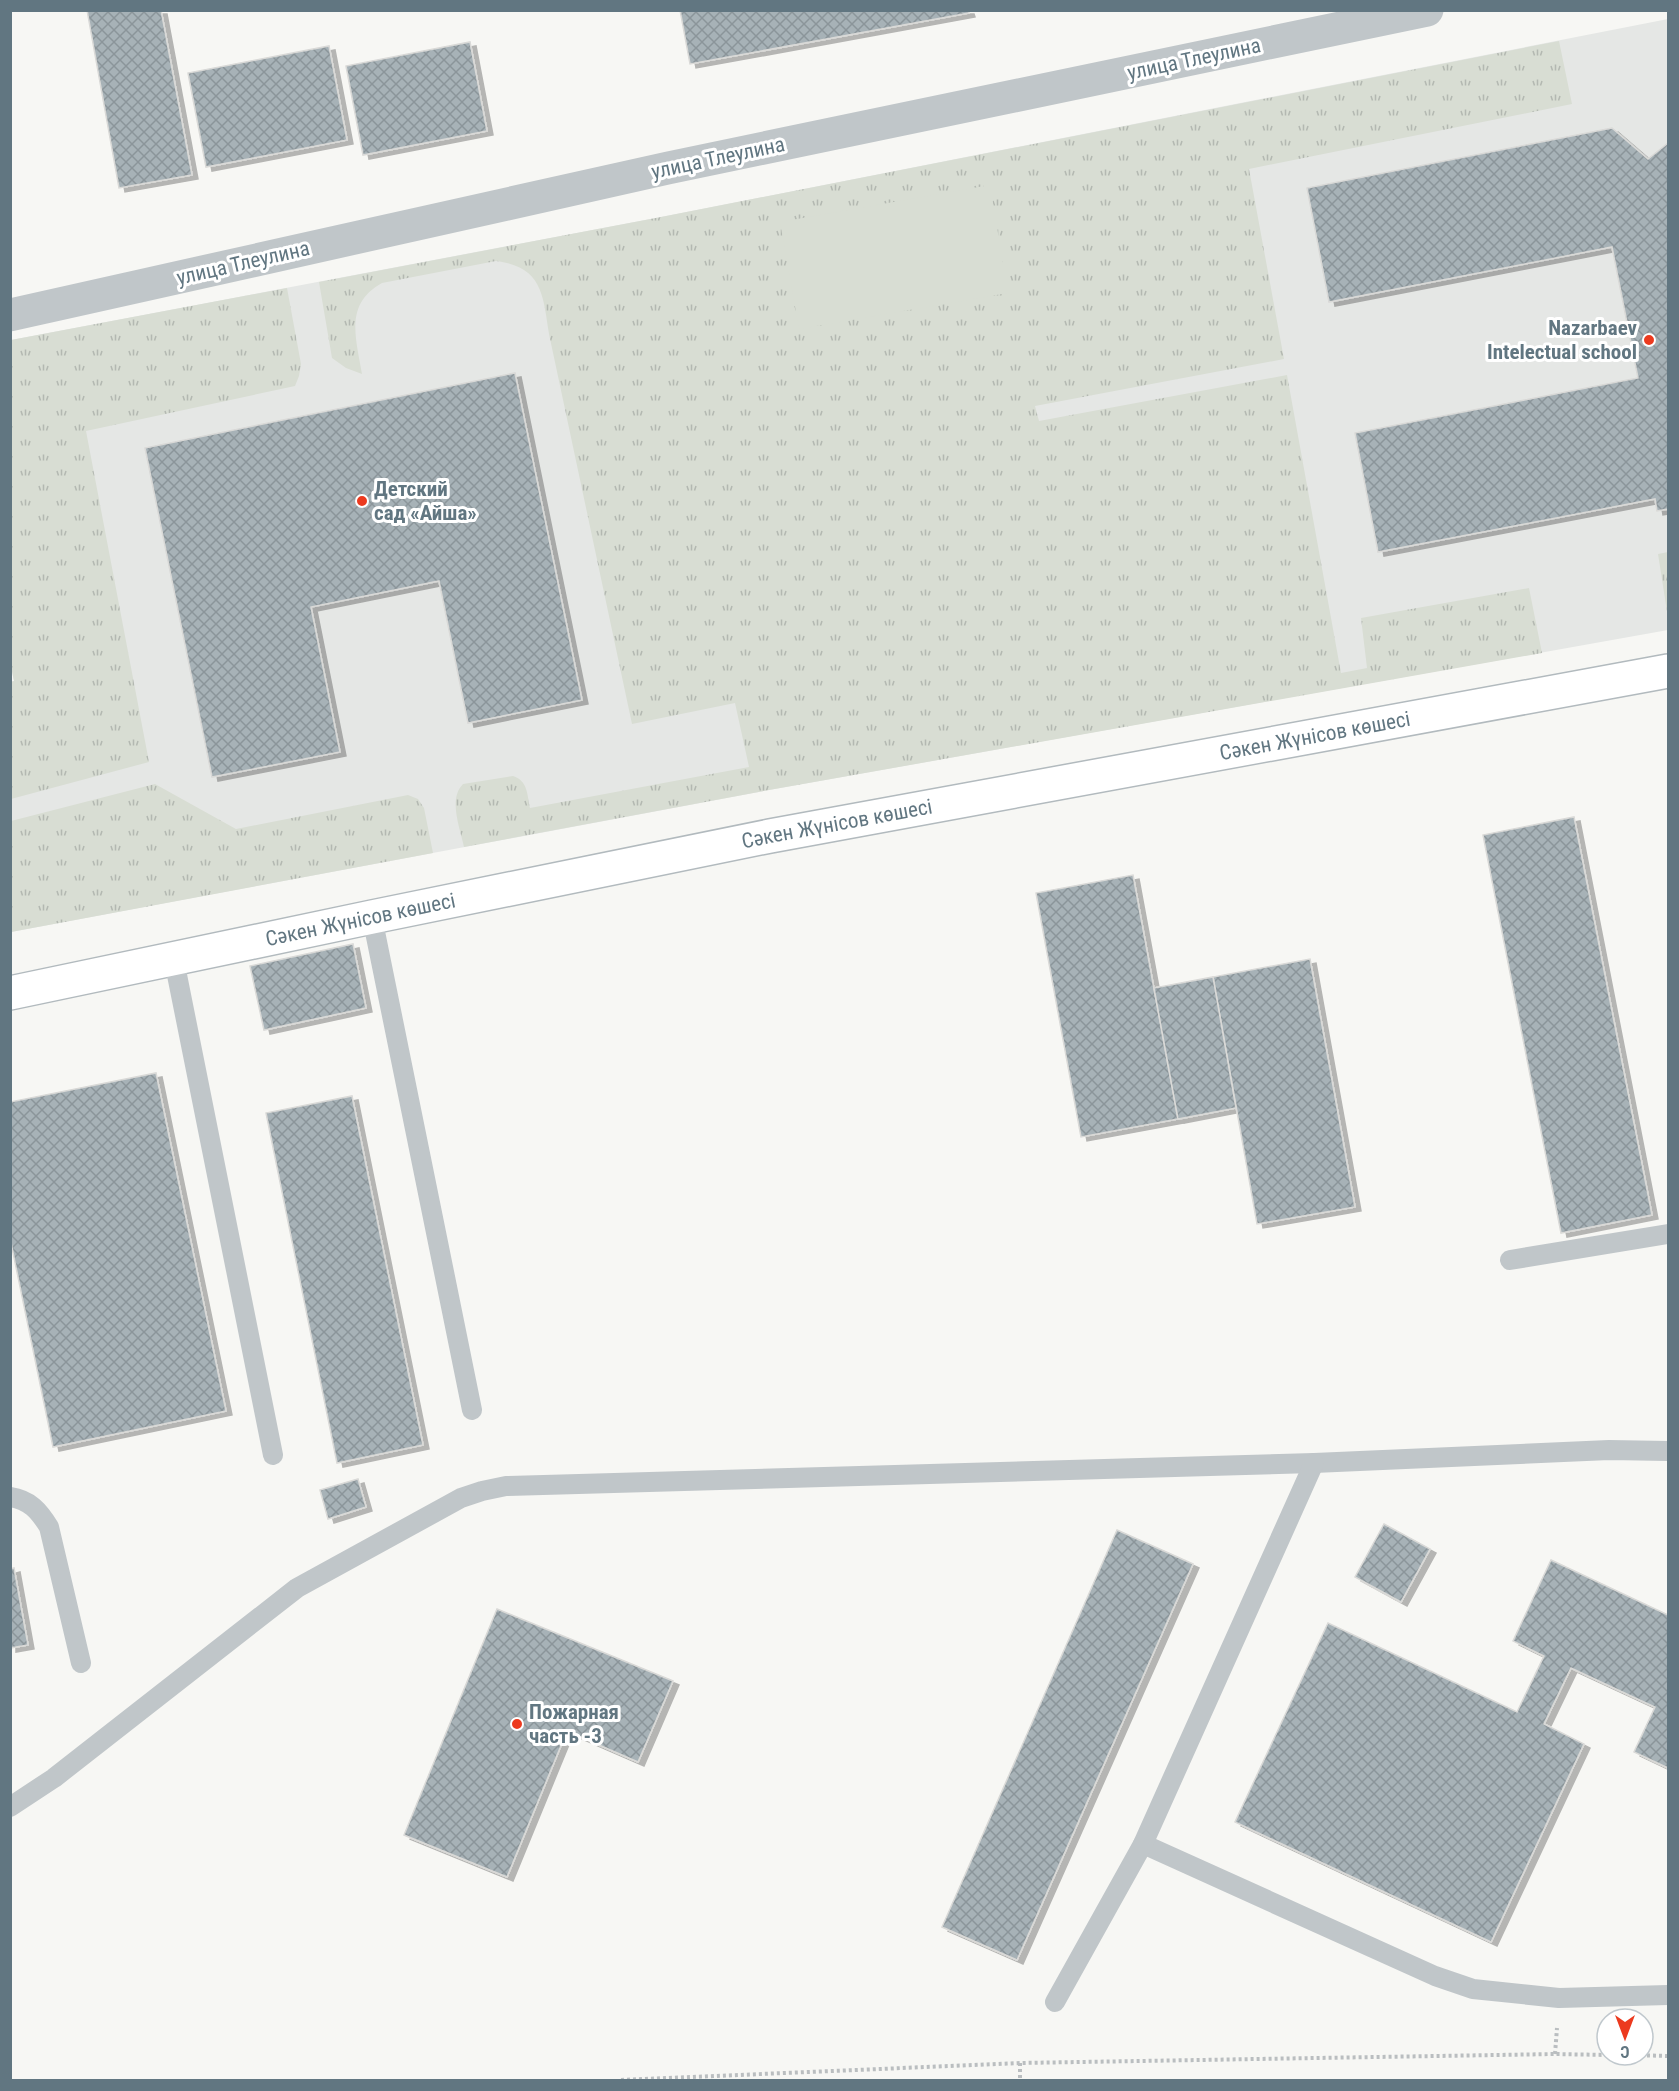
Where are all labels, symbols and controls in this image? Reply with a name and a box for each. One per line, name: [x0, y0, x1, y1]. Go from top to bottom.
street label: улица Тлеулина: [1125, 33, 1263, 85]
street label: улица Тлеулина: [649, 132, 787, 184]
street label: улица Тлеулина: [174, 236, 312, 290]
place label: Nazarbaev Intelectual school: [1487, 316, 1638, 364]
marker: Nazarbaev Intelectual school: [1642, 333, 1656, 347]
place label: Детский сад «Айша»: [374, 477, 477, 525]
marker: Детский сад «Айша»: [355, 494, 369, 508]
street label: Сәкен Жүнісов көшесі: [1218, 707, 1412, 765]
street label: Сәкен Жүнісов көшесі: [739, 794, 934, 853]
street label: Сәкен Жүнісов көшесі: [263, 888, 457, 951]
place label: Пожарная часть -3: [529, 1700, 619, 1748]
marker: Пожарная часть -3: [510, 1717, 524, 1731]
north arrow: [1595, 2007, 1655, 2067]
text: С: [1620, 2042, 1630, 2061]

